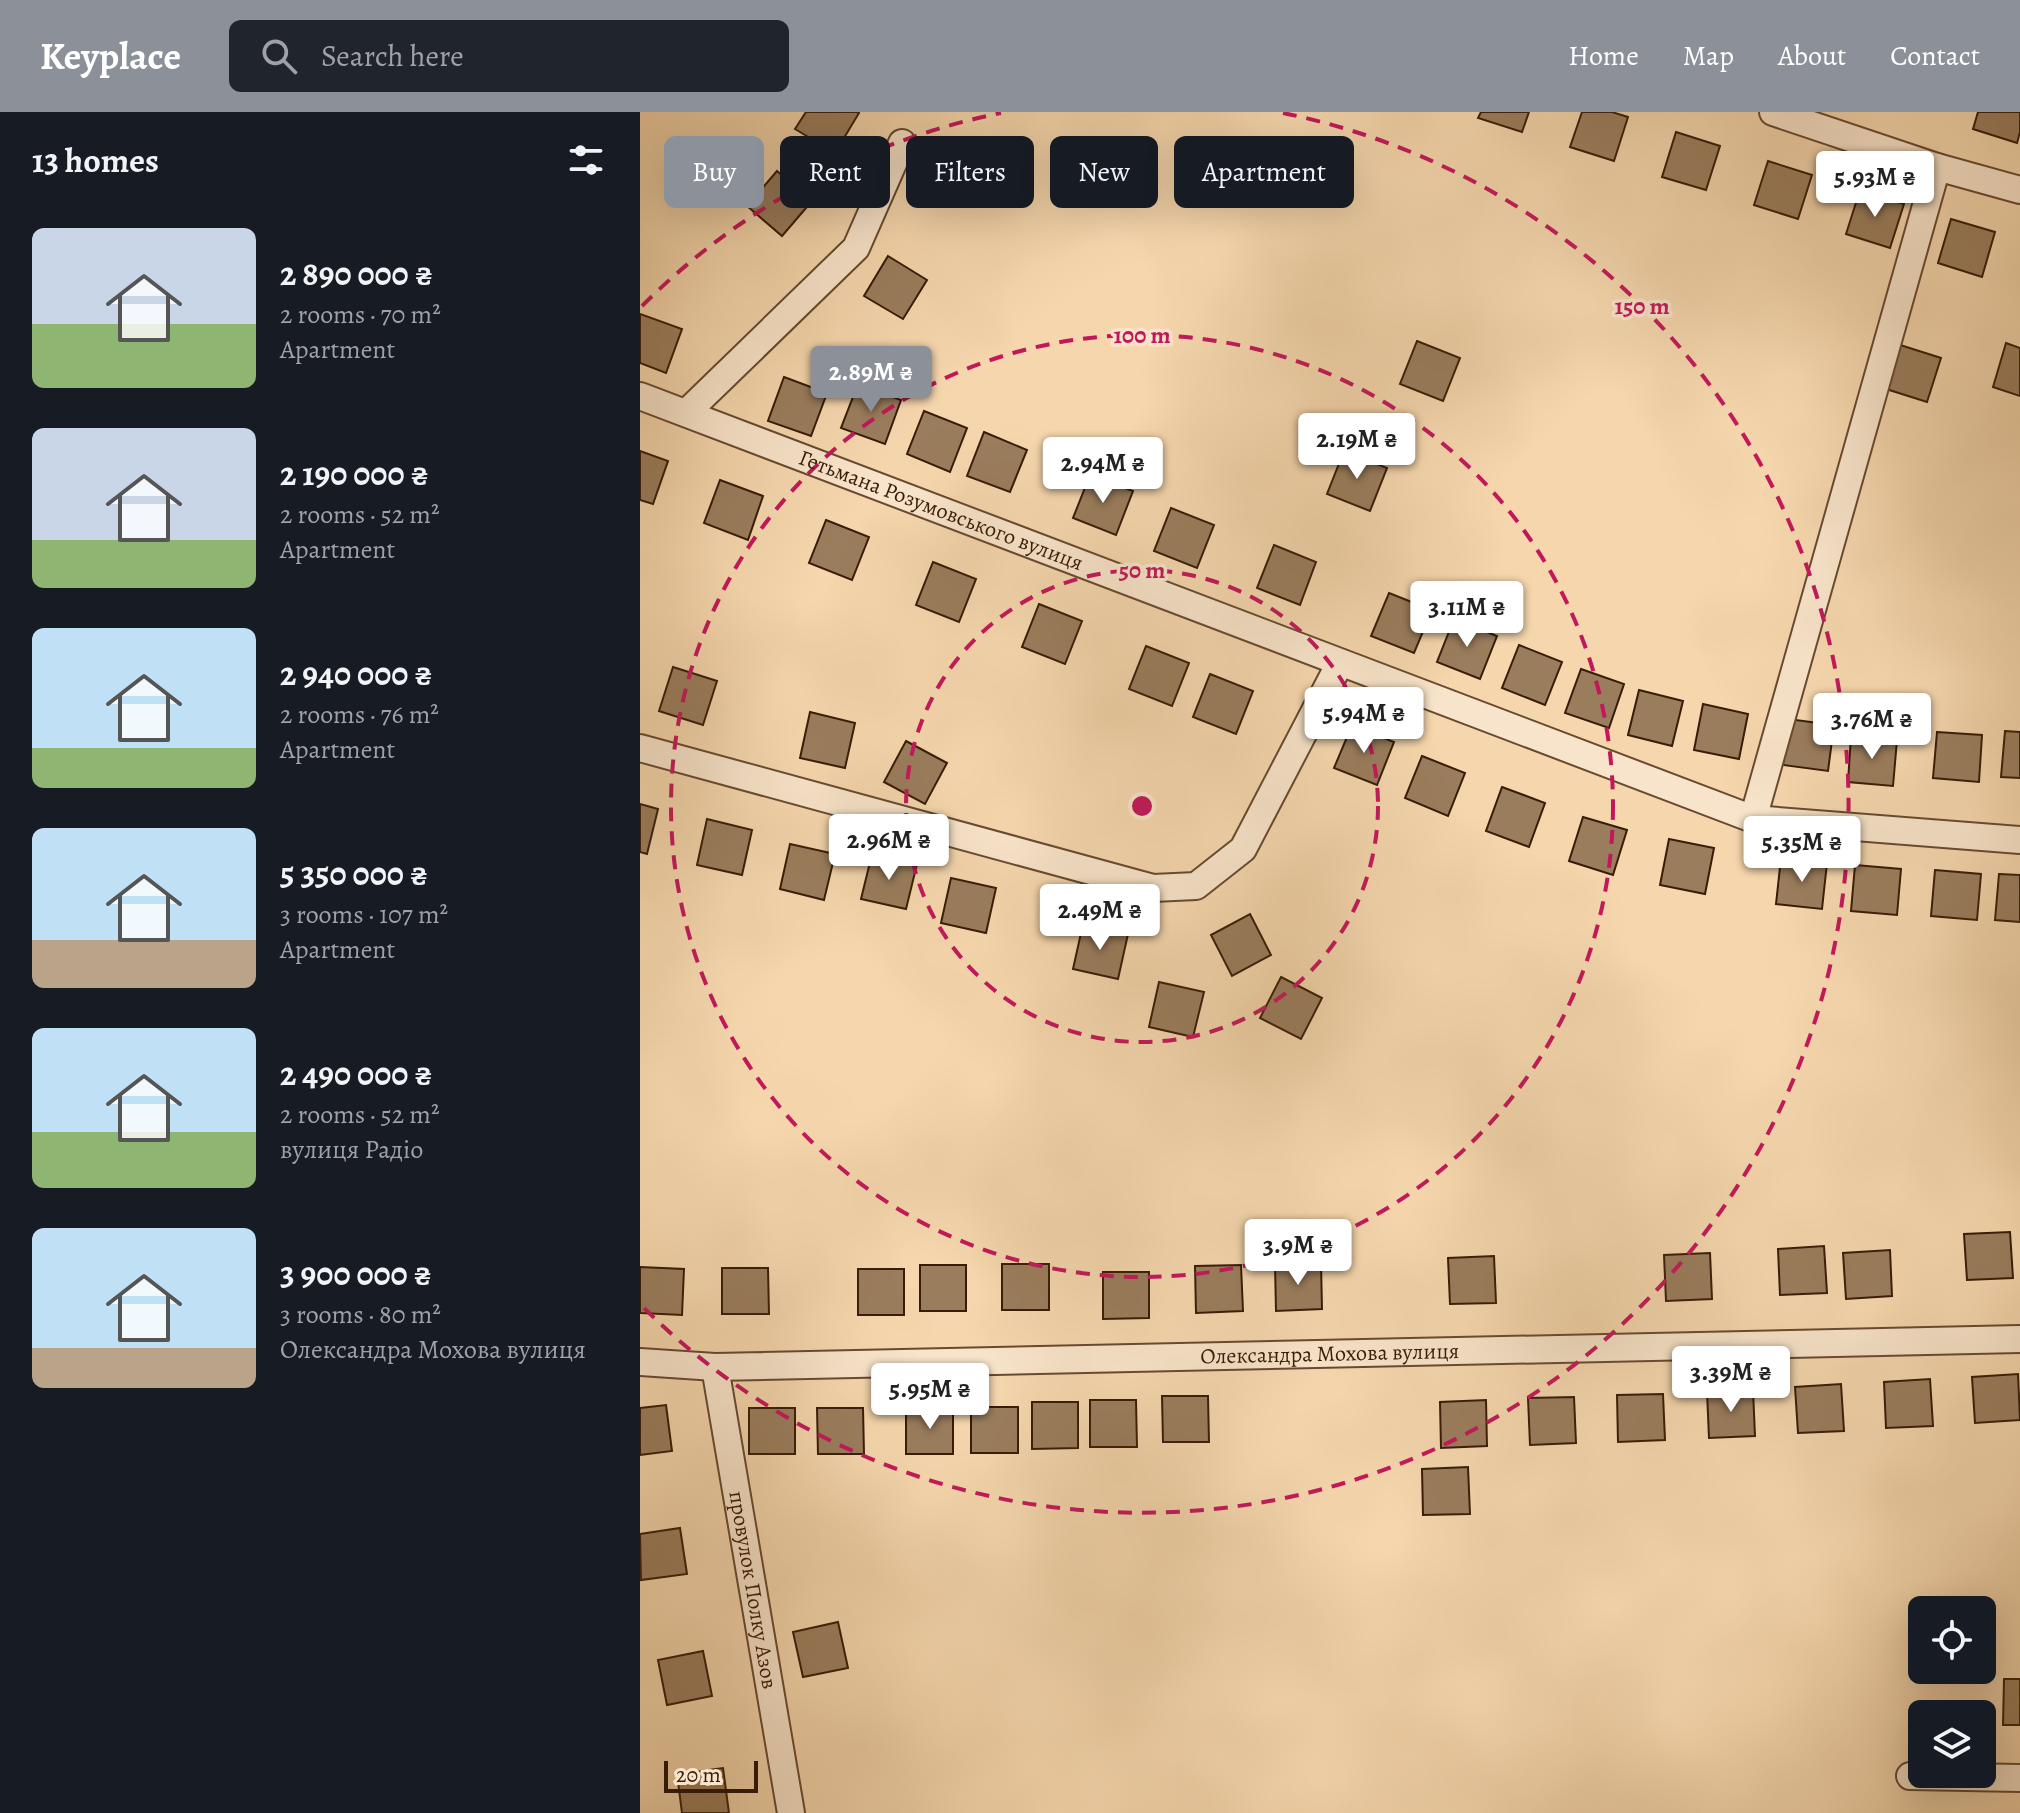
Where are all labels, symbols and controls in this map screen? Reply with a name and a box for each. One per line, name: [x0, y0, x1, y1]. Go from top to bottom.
search box: [229, 20, 789, 92]
text: Keyplace: [40, 30, 181, 82]
icon: search: [257, 34, 301, 78]
text: Search here: [321, 36, 464, 76]
text: Home: [1568, 37, 1639, 75]
text: Map: [1683, 37, 1734, 75]
text: About: [1778, 37, 1846, 75]
text: Contact: [1890, 37, 1980, 75]
chip: Buy: [664, 136, 764, 208]
chip: Rent: [780, 136, 890, 208]
chip: Filters: [906, 136, 1034, 208]
chip: New: [1050, 136, 1158, 208]
chip: Apartment: [1174, 136, 1354, 208]
text: 13 homes: [32, 137, 159, 184]
icon: filters: [564, 138, 608, 182]
pin: 5.93M ₴: [1801, 151, 1949, 219]
text: 5.93M ₴: [1834, 159, 1916, 194]
text: 2 890 000 ₴: [280, 250, 433, 297]
icon: home: [96, 260, 192, 356]
text: 150 m: [1614, 290, 1670, 322]
text: 2 rooms · 70 m²: [280, 297, 441, 332]
text: 100 m: [1113, 319, 1171, 351]
text: Apartment: [280, 332, 395, 367]
pin: 2.89M ₴: [797, 346, 945, 414]
text: 2.89M ₴: [829, 354, 913, 389]
pin: 2.19M ₴: [1283, 413, 1431, 481]
text: 2.19M ₴: [1316, 421, 1398, 456]
pin: 2.94M ₴: [1029, 437, 1177, 505]
street label: Гетьмана Розумовського вулиця: [794, 443, 1088, 578]
text: 2.94M ₴: [1061, 445, 1145, 480]
text: 2 190 000 ₴: [280, 450, 429, 497]
icon: home: [96, 460, 192, 556]
text: 2 rooms · 52 m²: [280, 497, 439, 532]
text: Apartment: [280, 532, 395, 567]
text: 50 m: [1119, 554, 1165, 586]
pin: 3.11M ₴: [1393, 581, 1541, 649]
text: 3.11M ₴: [1428, 589, 1506, 624]
text: 2 940 000 ₴: [280, 650, 433, 697]
icon: home: [96, 660, 192, 756]
pin: 5.94M ₴: [1290, 687, 1438, 755]
pin: 3.76M ₴: [1798, 693, 1946, 761]
text: 5.94M ₴: [1323, 695, 1405, 730]
text: 2 rooms · 76 m²: [280, 697, 439, 732]
text: 3.76M ₴: [1831, 701, 1913, 736]
text: Apartment: [280, 732, 395, 767]
centre of rings: [1128, 792, 1156, 820]
pin: 2.96M ₴: [815, 814, 963, 882]
pin: 5.35M ₴: [1728, 816, 1876, 884]
text: 2.96M ₴: [847, 822, 931, 857]
text: 5.35M ₴: [1762, 824, 1842, 859]
text: 5 350 000 ₴: [280, 850, 428, 897]
icon: home: [96, 860, 192, 956]
pin: 2.49M ₴: [1026, 884, 1174, 952]
text: 2.49M ₴: [1058, 892, 1142, 927]
text: 3 rooms · 107 m²: [280, 897, 448, 932]
text: Apartment: [280, 932, 395, 967]
text: 2 490 000 ₴: [280, 1050, 433, 1097]
icon: home: [96, 1060, 192, 1156]
text: 2 rooms · 52 m²: [280, 1097, 439, 1132]
text: вулиця Радіо: [280, 1132, 424, 1167]
pin: 3.9M ₴: [1233, 1219, 1363, 1287]
text: 3.9M ₴: [1263, 1227, 1333, 1262]
text: 3 900 000 ₴: [280, 1250, 432, 1297]
icon: home: [96, 1260, 192, 1356]
text: 3 rooms · 80 m²: [280, 1297, 441, 1332]
text: Олександра Мохова вулиця: [280, 1332, 586, 1367]
street label: Олександра Мохова вулиця: [1200, 1336, 1459, 1372]
pin: 3.39M ₴: [1657, 1346, 1805, 1414]
text: 3.39M ₴: [1690, 1354, 1772, 1389]
pin: 5.95M ₴: [856, 1363, 1004, 1431]
text: 5.95M ₴: [889, 1371, 971, 1406]
street label: провулок Полку Азов: [721, 1488, 785, 1691]
map controls: [1908, 1596, 1996, 1788]
button: locate: [1908, 1596, 1996, 1684]
button: layers: [1908, 1700, 1996, 1788]
scale bar: [664, 1757, 758, 1793]
text: 20 m: [676, 1760, 721, 1790]

